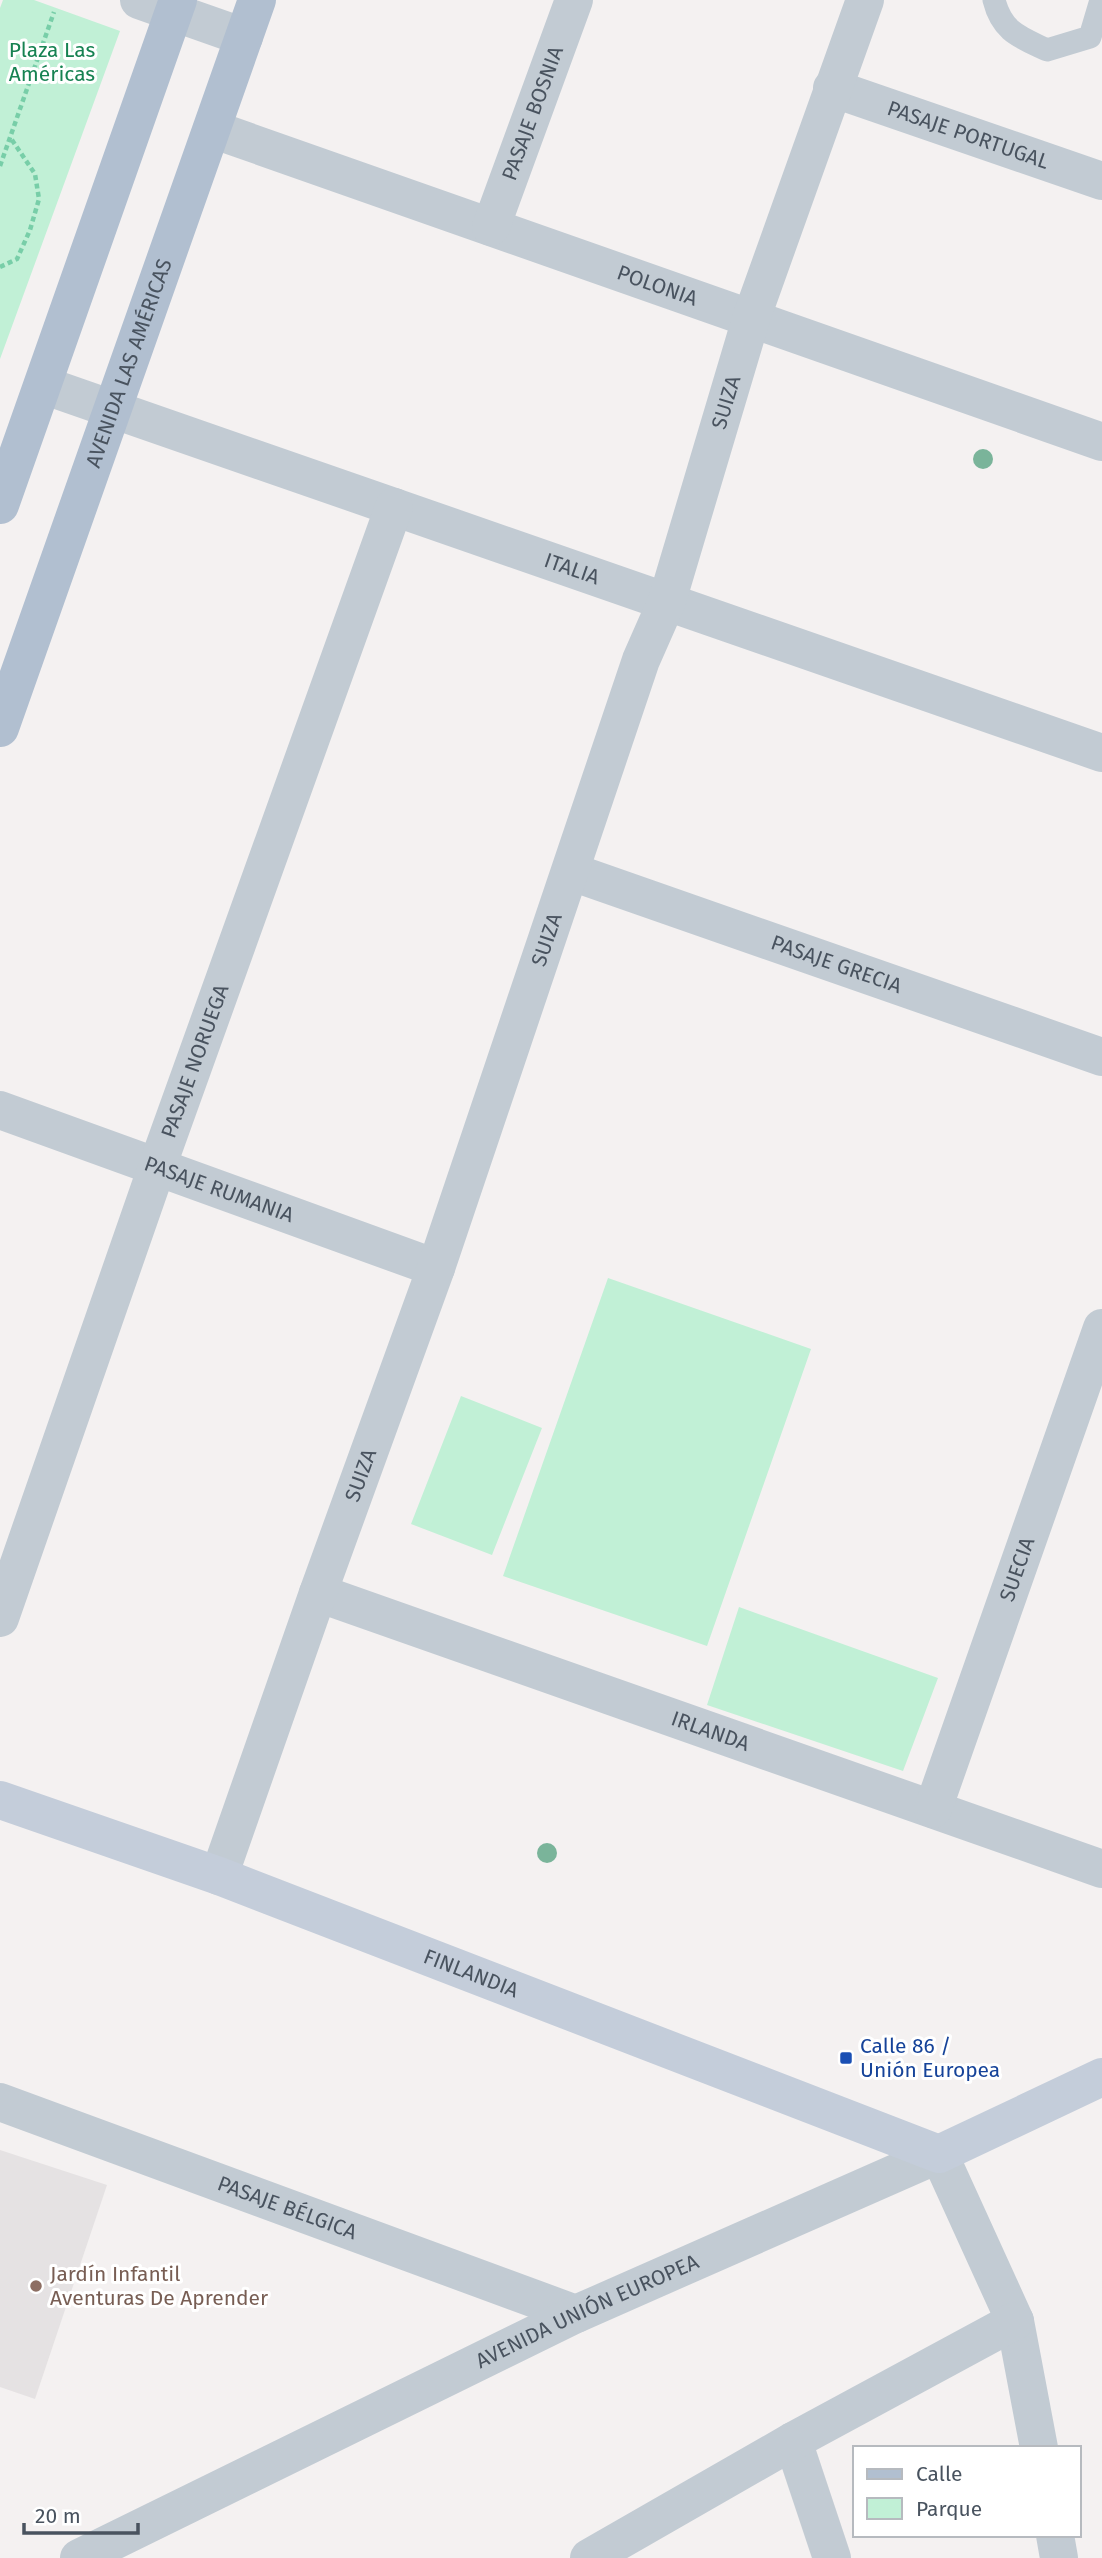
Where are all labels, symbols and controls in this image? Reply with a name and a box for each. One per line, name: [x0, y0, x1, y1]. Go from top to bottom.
park label: Plaza Las Américas: [9, 37, 95, 87]
street label: PASAJE BOSNIA: [496, 43, 569, 184]
street label: PASAJE PORTUGAL: [884, 95, 1053, 175]
street label: AVENIDA LAS AMÉRICAS: [80, 255, 178, 471]
street label: POLONIA: [614, 259, 701, 312]
street label: SUIZA: [706, 372, 746, 432]
street label: ITALIA: [541, 547, 603, 590]
street label: SUIZA: [526, 910, 568, 970]
street label: PASAJE GRECIA: [768, 929, 905, 999]
street label: PASAJE NORUEGA: [156, 981, 234, 1141]
street label: PASAJE RUMANIA: [141, 1150, 297, 1228]
street label: SUIZA: [339, 1445, 382, 1505]
street label: SUECIA: [994, 1534, 1040, 1605]
street label: IRLANDA: [668, 1705, 753, 1757]
street label: FINLANDIA: [420, 1943, 522, 2003]
place label: Calle 86 / Unión Europea: [860, 2033, 1000, 2083]
marker: Calle 86 / Unión Europea: [838, 2050, 854, 2066]
street label: PASAJE BÉLGICA: [214, 2170, 360, 2245]
street label: AVENIDA UNIÓN EUROPEA: [471, 2249, 703, 2374]
place label: Jardín Infantil Aventuras De Aprender: [50, 2261, 268, 2311]
marker: Jardín Infantil Aventuras De Aprender: [28, 2278, 44, 2294]
legend: [853, 2446, 1081, 2537]
text: Calle: [916, 2461, 962, 2487]
scale bar: [24, 2492, 138, 2536]
text: Parque: [916, 2496, 982, 2522]
text: 20 m: [35, 2503, 81, 2529]

